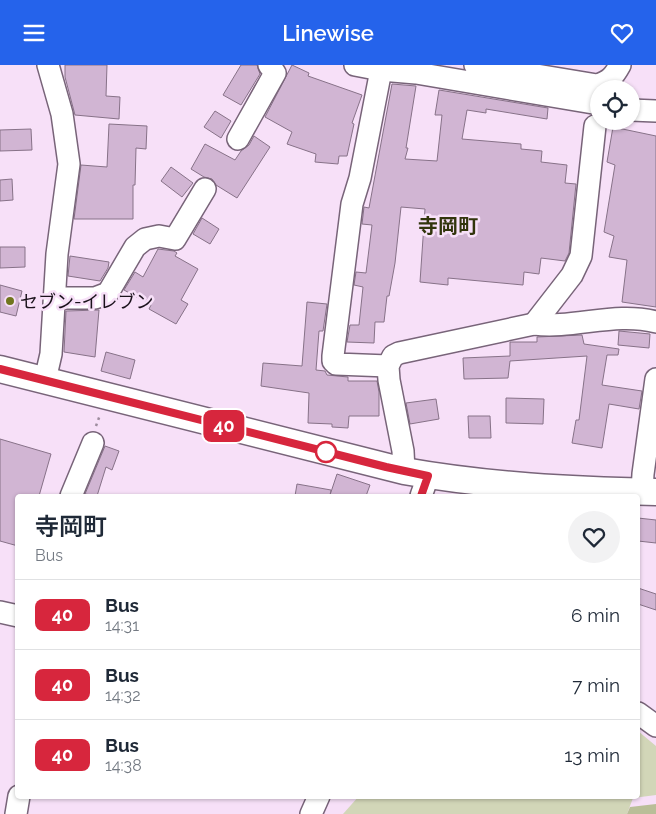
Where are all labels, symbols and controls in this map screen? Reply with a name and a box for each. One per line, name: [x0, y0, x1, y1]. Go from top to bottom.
icon: menu: [20, 19, 48, 47]
icon: heart: [608, 19, 636, 47]
text: Linewise: [282, 20, 374, 46]
map controls: [590, 80, 640, 130]
button: locate: [590, 80, 640, 130]
district label: 寺岡町: [418, 214, 478, 238]
place label: セブン-イレブン: [20, 291, 154, 312]
marker: セブン-イレブン: [4, 295, 16, 307]
line badge: 40: [202, 410, 246, 442]
text: 40: [213, 415, 235, 436]
unlabelled marker: [315, 441, 337, 463]
button: heart: [568, 511, 620, 563]
text: 寺岡町: [35, 512, 107, 541]
text: Bus: [35, 546, 63, 565]
text: Bus: [105, 594, 139, 616]
text: 40: [52, 604, 73, 625]
text: 6 min: [571, 604, 620, 626]
text: 14:31: [105, 616, 139, 635]
text: Bus: [105, 664, 139, 686]
text: 40: [52, 674, 73, 695]
text: 7 min: [572, 674, 620, 696]
text: 14:32: [105, 686, 140, 705]
text: Bus: [105, 734, 139, 756]
text: 40: [52, 744, 73, 765]
text: 13 min: [564, 744, 620, 766]
text: 14:38: [105, 756, 142, 775]

